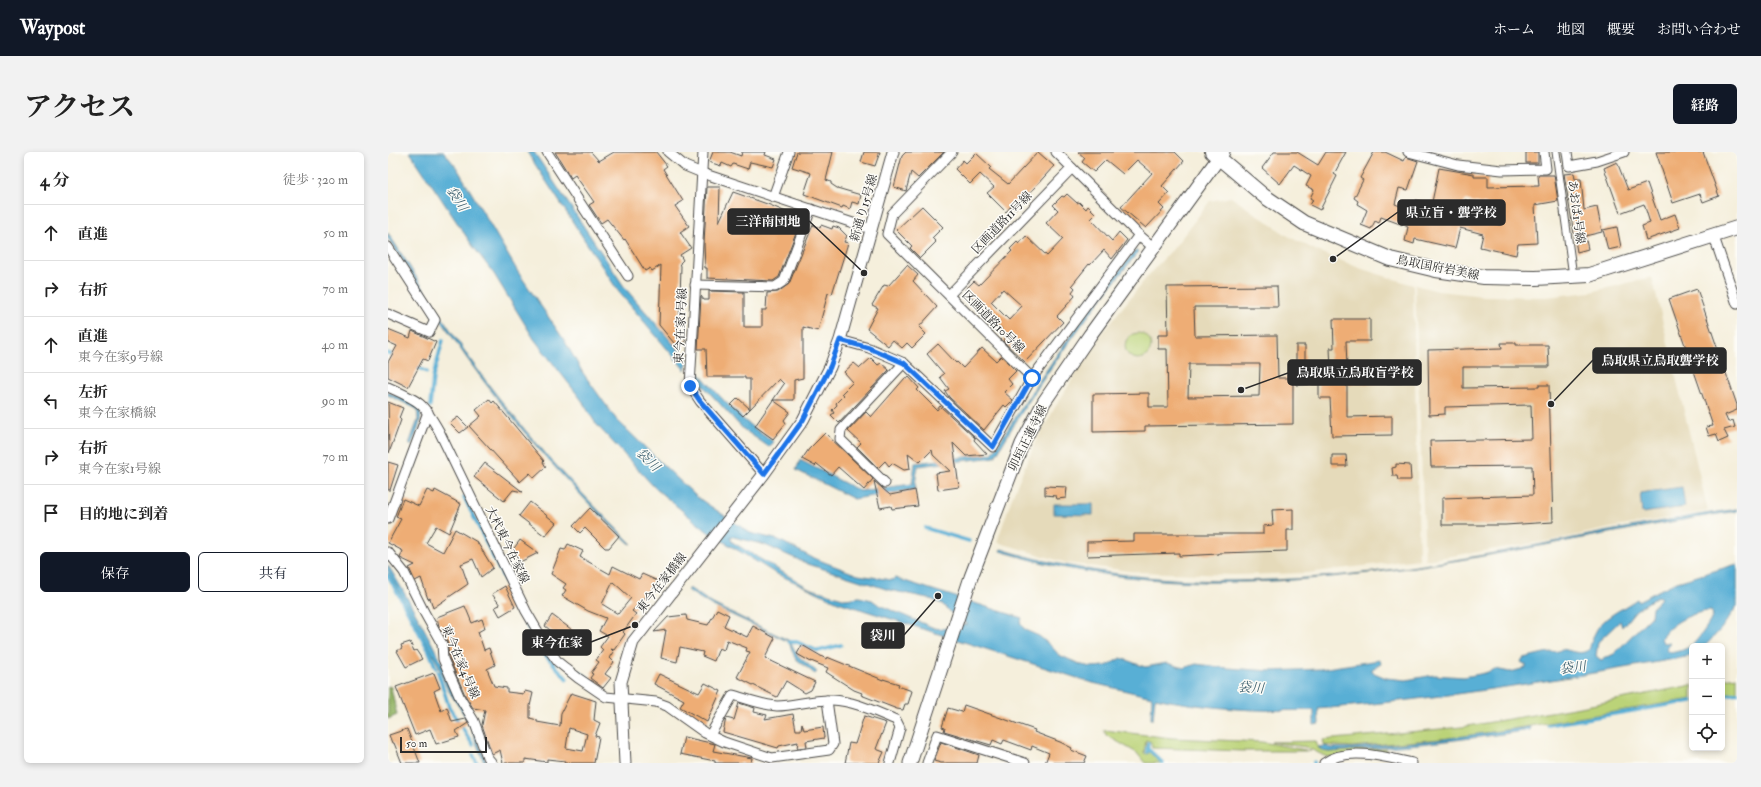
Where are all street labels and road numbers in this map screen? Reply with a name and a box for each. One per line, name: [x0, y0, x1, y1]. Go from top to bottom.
street label: 新通り15号線: [847, 173, 881, 243]
street label: あおば1号線: [1564, 179, 1588, 245]
street label: 区画道路11号線: [969, 189, 1035, 257]
street label: 鳥取国府岩美線: [1395, 253, 1481, 283]
street label: 東今在家1号線: [672, 288, 690, 364]
street label: 区画道路10号線: [959, 288, 1027, 356]
street label: 卯垣正蓮寺線: [1005, 402, 1051, 474]
street label: 大杙東今在家線: [482, 504, 532, 586]
street label: 東今在家橋線: [634, 550, 690, 616]
street label: 東今在家4号線: [438, 623, 482, 701]

